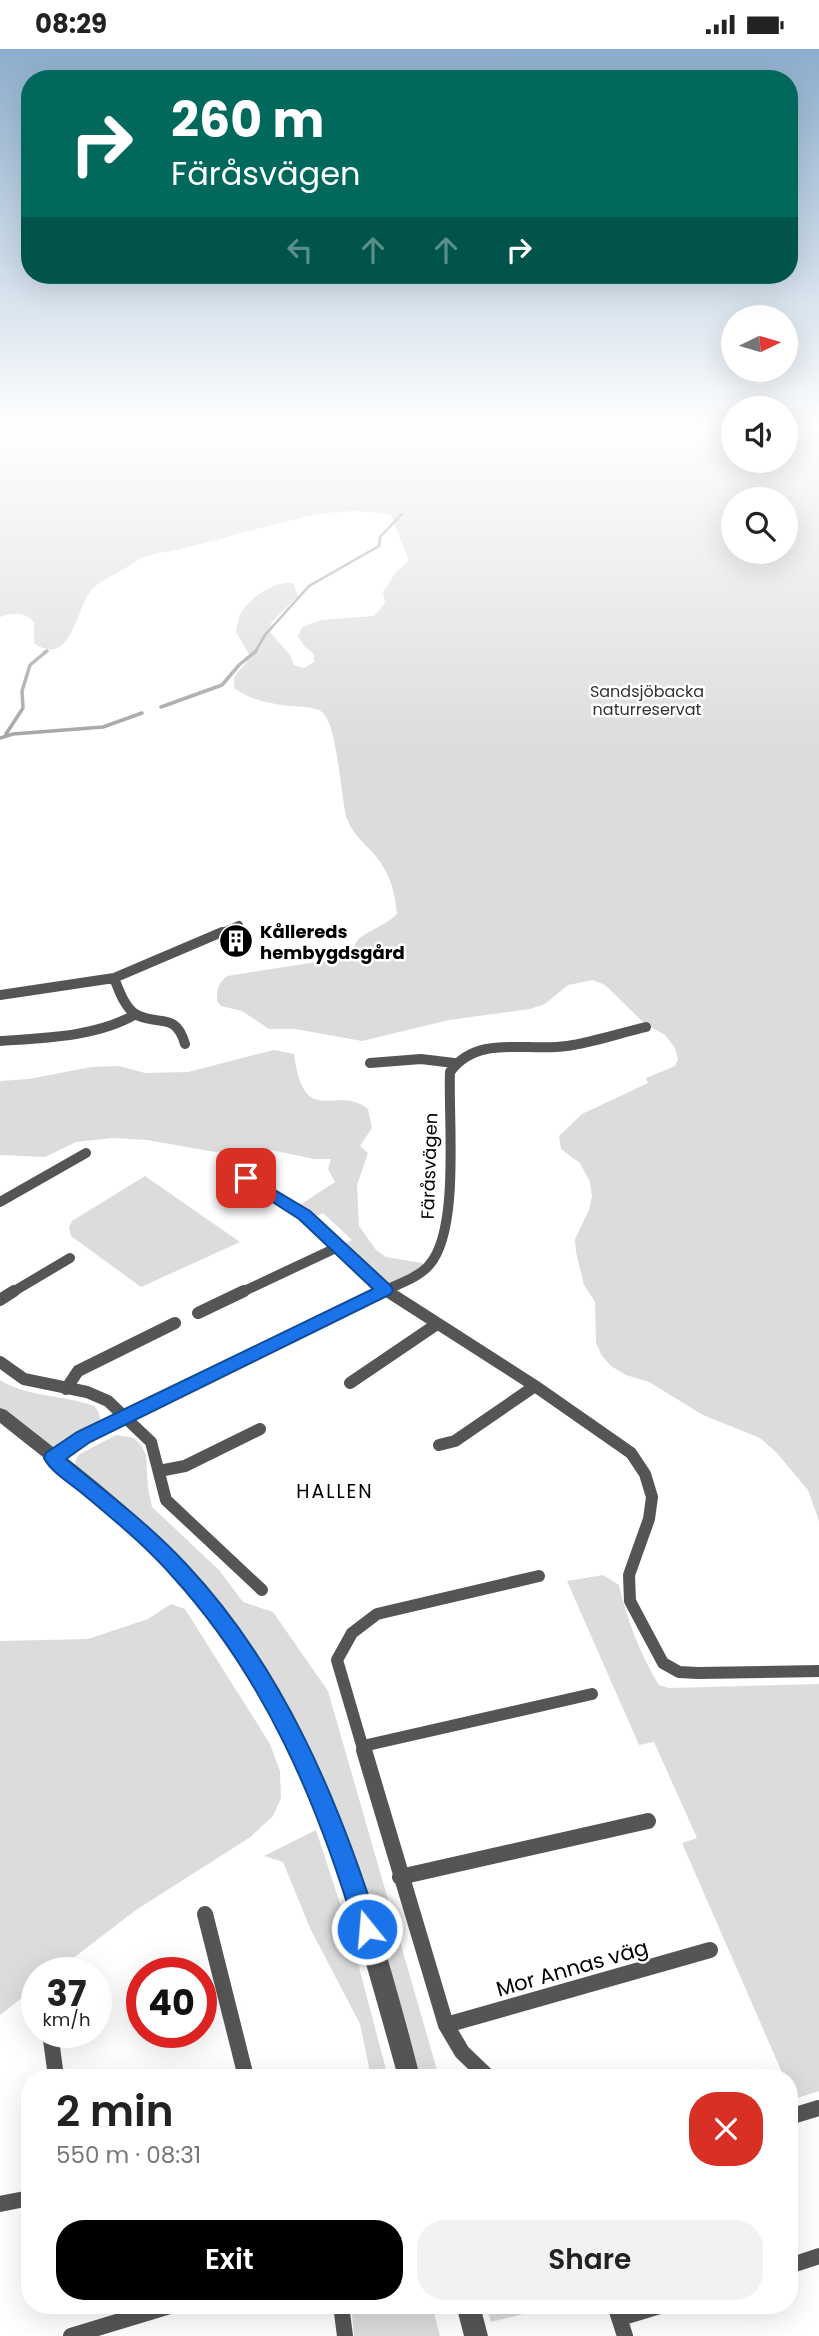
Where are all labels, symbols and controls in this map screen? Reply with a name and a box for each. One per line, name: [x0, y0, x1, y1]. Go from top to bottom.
text: 08:29: [35, 6, 107, 42]
text: 260 m: [171, 86, 324, 154]
icon: right: [56, 98, 147, 189]
text: Färåsvägen: [171, 151, 361, 196]
icon: left: [281, 231, 319, 269]
icon: ahead: [354, 231, 392, 269]
icon: ahead: [427, 231, 465, 269]
icon: right: [500, 231, 538, 269]
north arrow: [721, 305, 798, 381]
map controls: [721, 305, 798, 564]
button: sound: [721, 396, 798, 473]
button: search: [721, 487, 798, 564]
park label: Sandsjöbacka naturreservat: [590, 680, 704, 721]
place label: Kållereds hembygdsgård: [260, 919, 405, 965]
building icon: Kållereds hembygdsgård: [217, 922, 255, 960]
street label: Färåsvägen: [415, 1112, 443, 1220]
pin: [216, 1148, 276, 1208]
icon: arrive: [227, 1159, 265, 1197]
district label: HALLEN: [296, 1478, 374, 1505]
position arrow: [330, 1892, 404, 1966]
street label: Mor Annas väg: [493, 1932, 651, 2004]
speed limit sign: 40: [126, 1957, 217, 2048]
text: 37: [47, 1969, 86, 2018]
text: km/h: [43, 2007, 90, 2032]
text: 2 min: [56, 2082, 174, 2141]
button: close: [689, 2092, 763, 2166]
text: 550 m · 08:31: [56, 2139, 201, 2171]
button: Exit: [56, 2220, 403, 2300]
button: Share: [417, 2220, 763, 2300]

